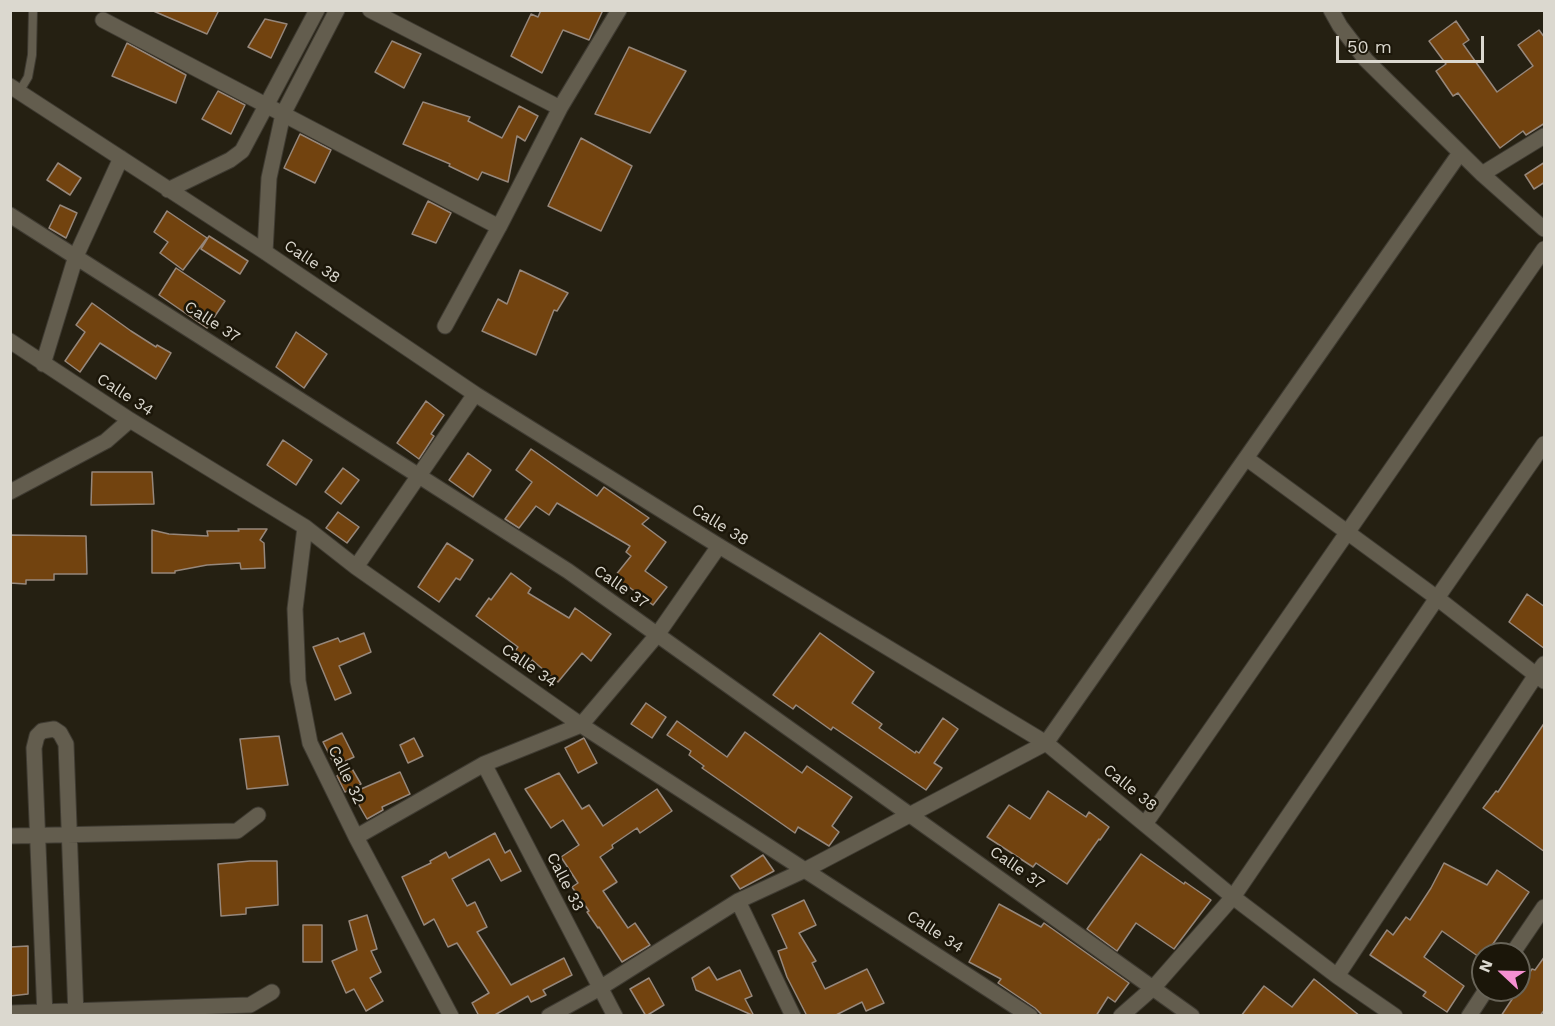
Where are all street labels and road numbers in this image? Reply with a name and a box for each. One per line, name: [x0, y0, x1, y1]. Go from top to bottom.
street label: Calle 38: [280, 236, 344, 288]
street label: Calle 37: [181, 297, 243, 347]
street label: Calle 34: [93, 370, 157, 420]
street label: Calle 38: [688, 500, 752, 550]
street label: Calle 37: [590, 561, 652, 613]
street label: Calle 34: [497, 640, 561, 692]
street label: Calle 32: [324, 742, 368, 808]
street label: Calle 38: [1099, 760, 1161, 816]
street label: Calle 37: [986, 842, 1048, 894]
street label: Calle 33: [542, 850, 588, 914]
street label: Calle 34: [903, 907, 967, 957]

